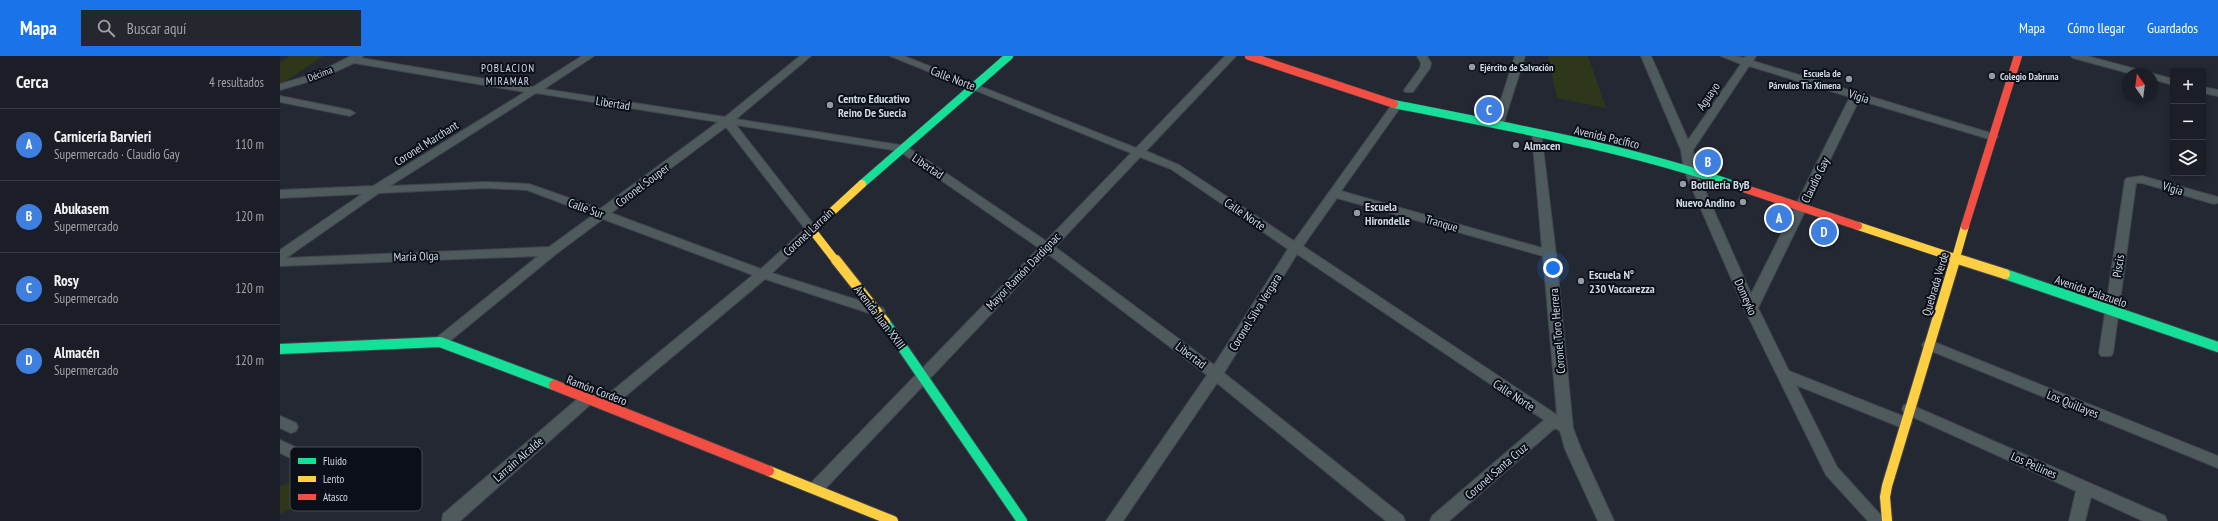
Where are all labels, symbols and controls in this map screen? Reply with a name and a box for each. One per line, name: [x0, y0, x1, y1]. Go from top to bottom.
search box: [81, 10, 361, 46]
text: Mapa: [20, 16, 57, 40]
icon: search: [95, 17, 117, 39]
text: Buscar aquí: [127, 19, 186, 38]
text: Mapa: [2019, 19, 2045, 37]
text: Cómo llegar: [2067, 19, 2125, 37]
text: Guardados: [2147, 19, 2198, 37]
district label: POBLACION MIRAMAR: [481, 61, 535, 88]
place label: Ejército de Salvación: [1480, 61, 1554, 74]
marker: Ejército de Salvación: [1467, 62, 1477, 72]
street label: Décima: [306, 63, 334, 85]
street label: Calle Norte: [929, 63, 977, 93]
place label: Escuela de Párvulos Tia Ximena: [1769, 67, 1841, 92]
north arrow: [2122, 68, 2158, 104]
map controls: [2170, 68, 2206, 176]
button: +: [2170, 68, 2206, 104]
place label: Colegio Dabruna: [2000, 70, 2059, 83]
text: Cerca: [16, 71, 49, 93]
marker: Colegio Dabruna: [1987, 71, 1997, 81]
text: 4 resultados: [209, 74, 264, 91]
marker: Escuela de Párvulos Tia Ximena: [1844, 74, 1854, 84]
street label: Aguayo: [1693, 79, 1723, 113]
street label: Vigia: [1846, 86, 1871, 106]
place label: Centro Educativo Reino De Suecia: [838, 91, 910, 120]
street label: Libertad: [595, 93, 631, 113]
pin: C: [1476, 95, 1502, 125]
marker: Centro Educativo Reino De Suecia: [825, 100, 835, 110]
button: −: [2170, 104, 2206, 140]
street label: Coronel Marchant: [391, 117, 462, 169]
street label: Avenida Pacífico: [1573, 122, 1641, 152]
text: Carnicería Barvieri: [54, 127, 151, 146]
text: A: [26, 136, 32, 153]
text: 110 m: [235, 136, 264, 153]
place label: Almacen: [1523, 138, 1560, 153]
marker: Almacen: [1511, 140, 1521, 150]
button: layers: [2170, 140, 2206, 176]
text: Supermercado · Claudio Gay: [54, 146, 180, 163]
pin: B: [1695, 147, 1721, 177]
street label: Libertad: [909, 150, 947, 182]
street label: Claudio Gay: [1798, 154, 1833, 205]
street label: Coronel Souper: [612, 160, 672, 210]
place label: Botillería ByB: [1691, 177, 1750, 192]
street label: Vigia: [2160, 178, 2185, 198]
marker: Botillería ByB: [1678, 179, 1688, 189]
street label: Calle Sur: [566, 195, 607, 222]
street label: Calle Norte: [1221, 195, 1269, 233]
place label: Nuevo Andino: [1676, 195, 1736, 210]
marker: Nuevo Andino: [1738, 197, 1748, 207]
text: Abukasem: [54, 199, 109, 218]
place label: Escuela Hirondelle: [1365, 199, 1410, 228]
pin: A: [1766, 203, 1792, 233]
street label: Coronel Larraín: [780, 205, 836, 259]
text: B: [26, 208, 32, 225]
text: 120 m: [235, 208, 264, 225]
marker: Escuela Hirondelle: [1352, 208, 1362, 218]
street label: Tranque: [1424, 211, 1460, 235]
pin: D: [1811, 217, 1837, 247]
text: Supermercado: [54, 218, 118, 235]
street label: Mayor Ramón Dardignac: [983, 229, 1064, 313]
street label: María Olga: [393, 248, 439, 264]
street label: Quebrada Verde: [1918, 250, 1952, 318]
street label: Piscis: [2109, 253, 2127, 279]
your location: [1543, 258, 1563, 278]
place label: Escuela N° 230 Vaccarezza: [1589, 267, 1655, 296]
text: Rosy: [54, 271, 79, 290]
street label: Coronel Silva Vergara: [1225, 271, 1285, 353]
street label: Avenida Palazuelo: [2053, 272, 2129, 310]
marker: Escuela N° 230 Vaccarezza: [1576, 276, 1586, 286]
street label: Domeyko: [1731, 276, 1761, 318]
text: C: [26, 280, 32, 297]
text: 120 m: [235, 280, 264, 297]
street label: Avenida Juan XXIII: [851, 282, 909, 352]
street label: Coronel Toro Herrera: [1546, 288, 1568, 374]
text: Supermercado: [54, 290, 118, 307]
street label: Libertad: [1173, 339, 1209, 371]
text: Almacén: [54, 343, 100, 362]
text: D: [26, 352, 32, 369]
text: 120 m: [235, 352, 264, 369]
text: Supermercado: [54, 362, 118, 379]
street label: Ramón Cordero: [565, 372, 629, 408]
street label: Calle Norte: [1490, 376, 1538, 414]
street label: Los Quillayes: [2045, 387, 2101, 421]
street label: Larrain Alcalde: [490, 433, 546, 485]
street label: Coronel Santa Cruz: [1461, 440, 1531, 502]
legend: [290, 447, 422, 511]
street label: Los Pellines: [2009, 448, 2059, 482]
text: Fluido: [323, 454, 347, 468]
text: Lento: [323, 472, 344, 486]
text: Atasco: [323, 490, 348, 504]

